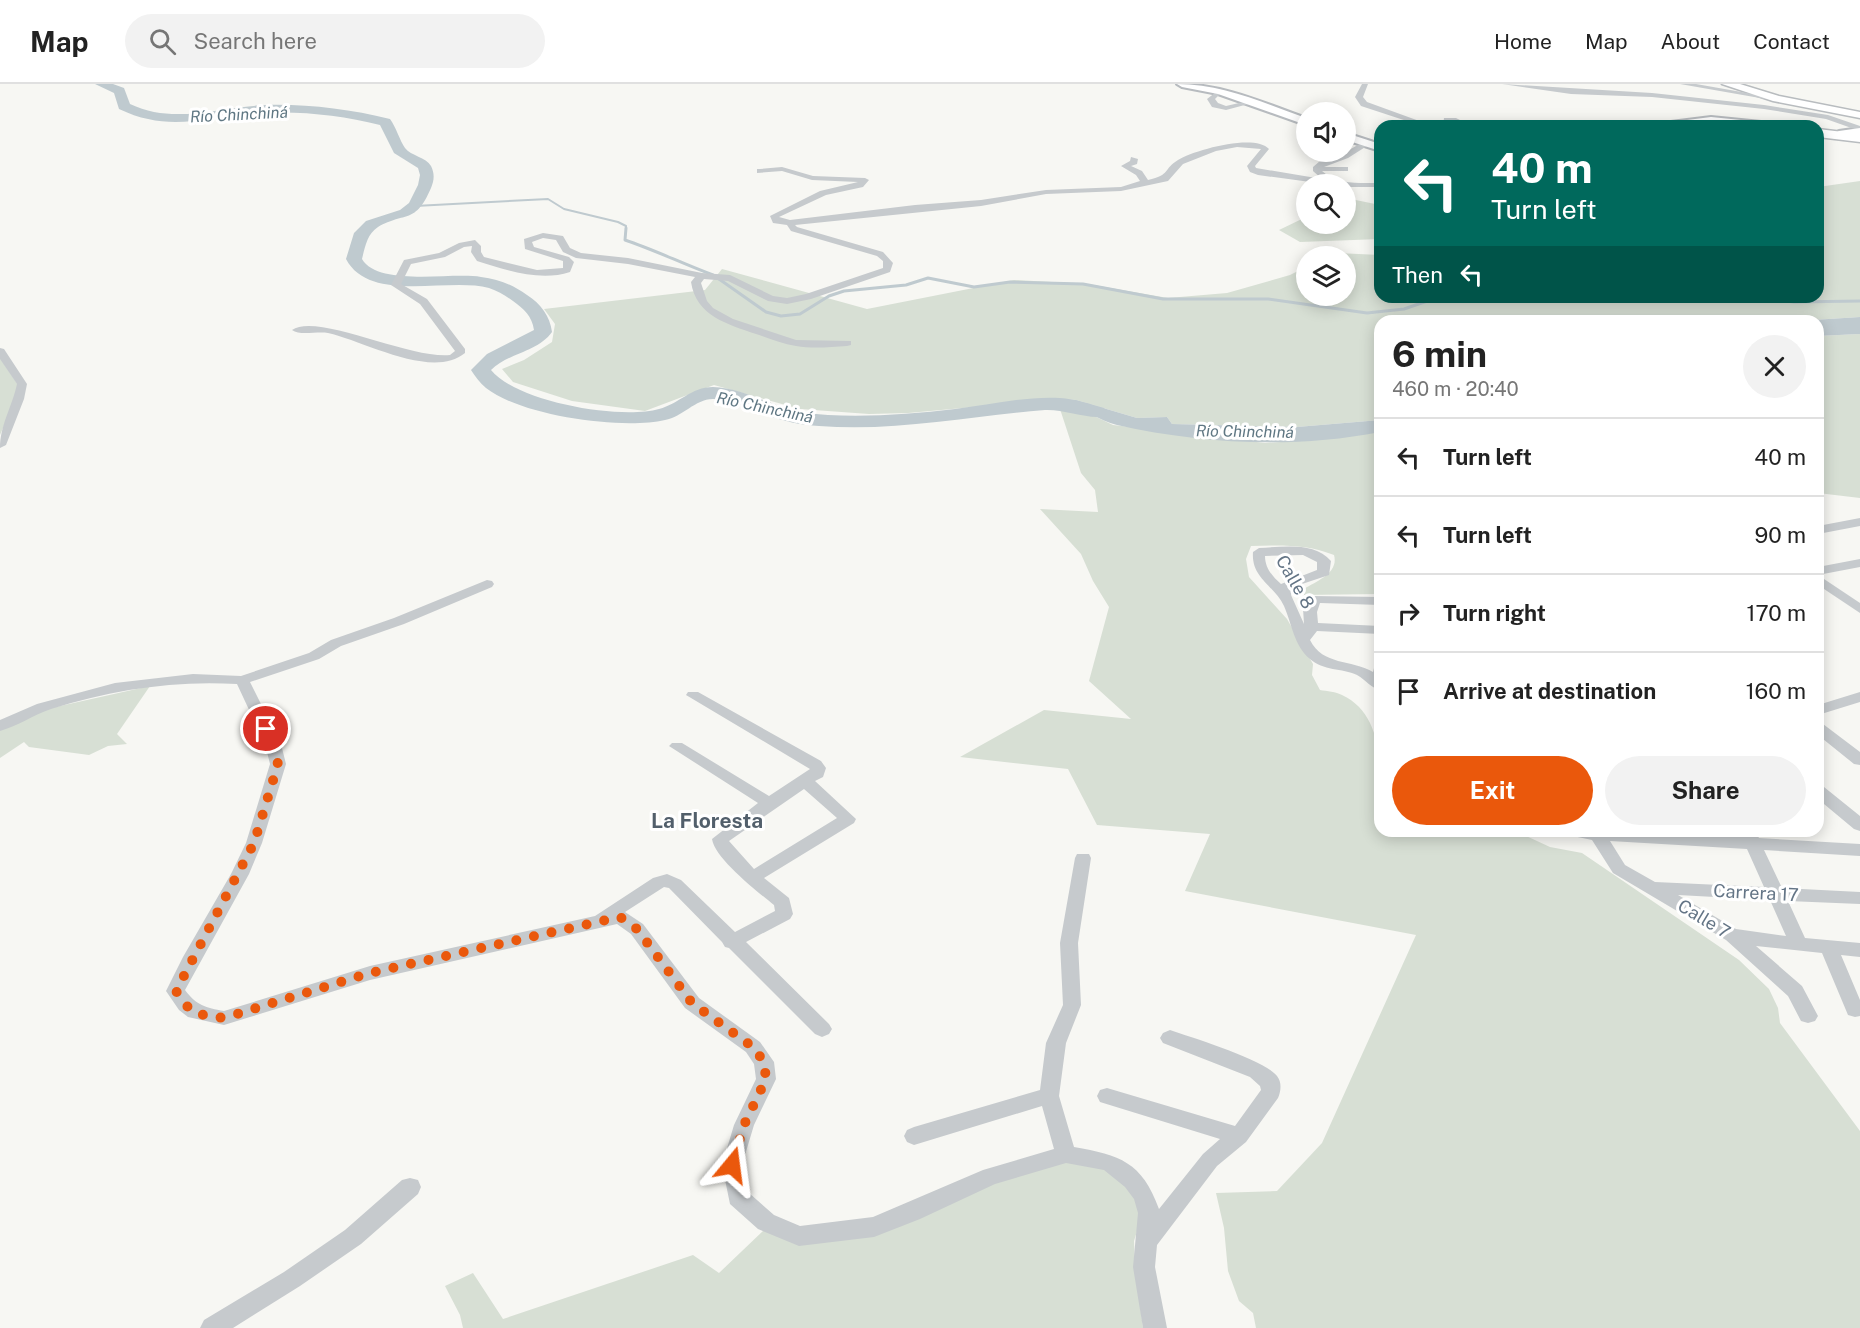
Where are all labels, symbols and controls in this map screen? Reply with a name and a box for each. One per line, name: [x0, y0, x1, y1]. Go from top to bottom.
search box: [125, 14, 545, 68]
text: Map: [30, 25, 89, 58]
icon: search: [146, 25, 179, 58]
text: Search here: [194, 28, 317, 54]
text: Home: [1494, 29, 1552, 54]
text: Map: [1585, 29, 1628, 54]
text: About: [1661, 29, 1720, 54]
text: Contact: [1753, 29, 1830, 54]
water label: Río Chinchiná: [189, 102, 289, 127]
map controls: [1296, 102, 1356, 306]
button: sound: [1296, 102, 1356, 162]
text: 40 m: [1491, 143, 1593, 192]
icon: left: [1392, 144, 1470, 222]
button: search: [1296, 174, 1356, 234]
text: Turn left: [1491, 193, 1597, 225]
button: layers: [1296, 246, 1356, 306]
icon: left: [1455, 258, 1488, 291]
text: Then: [1392, 262, 1443, 288]
text: 6 min: [1392, 333, 1487, 375]
button: close: [1743, 335, 1806, 398]
text: 460 m · 20:40: [1392, 377, 1519, 401]
water label: Río Chinchiná: [715, 388, 815, 427]
water label: Río Chinchiná: [1196, 421, 1294, 442]
icon: left: [1392, 441, 1425, 474]
text: Turn left: [1443, 444, 1532, 470]
text: 40 m: [1754, 444, 1806, 470]
icon: left: [1392, 519, 1425, 552]
text: Turn left: [1443, 522, 1532, 548]
text: 90 m: [1755, 522, 1806, 548]
street label: Calle 8: [1272, 551, 1319, 612]
icon: right: [1392, 597, 1425, 630]
text: Turn right: [1443, 600, 1546, 626]
text: 170 m: [1746, 600, 1806, 626]
icon: arrive: [1392, 675, 1425, 708]
text: Arrive at destination: [1443, 678, 1656, 704]
text: 160 m: [1746, 678, 1806, 704]
pin: [240, 703, 291, 754]
icon: arrive: [249, 712, 282, 745]
button: Exit: [1392, 756, 1593, 825]
button: Share: [1605, 756, 1806, 825]
district label: La Floresta: [651, 808, 763, 833]
street label: Carrera 17: [1713, 880, 1799, 905]
street label: Calle 7: [1674, 895, 1734, 942]
position arrow: [700, 1133, 764, 1197]

